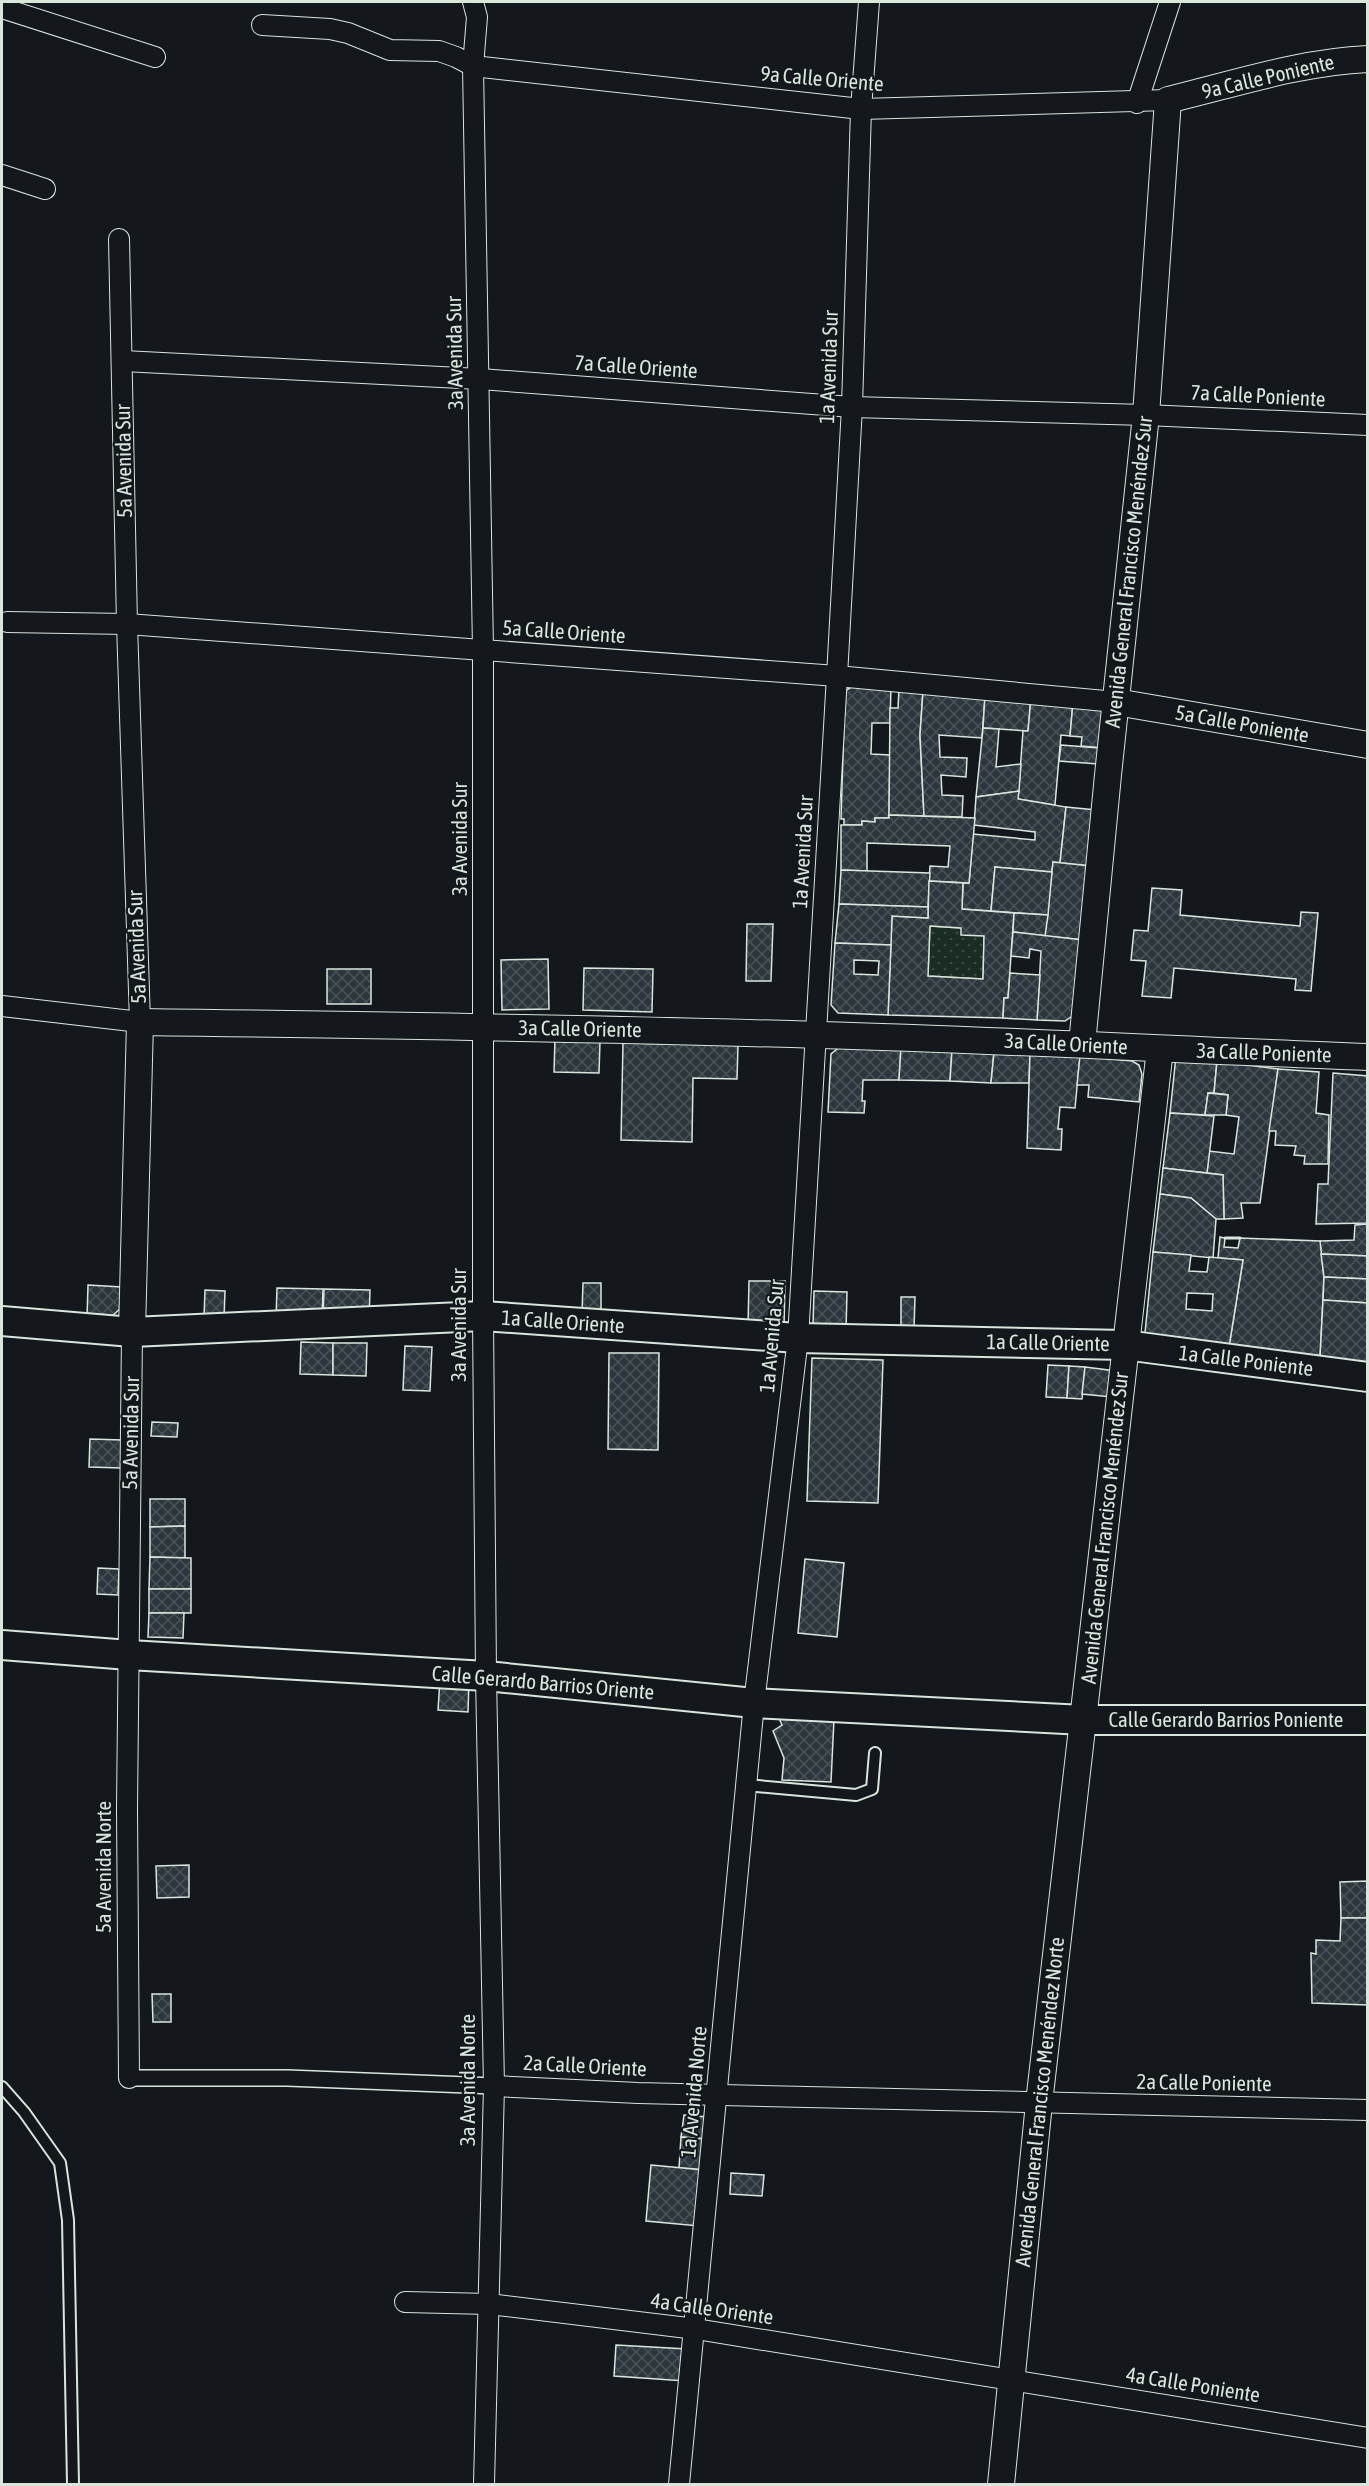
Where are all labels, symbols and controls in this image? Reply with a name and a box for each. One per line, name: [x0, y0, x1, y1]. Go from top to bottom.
street label: 9a Calle Poniente: [1199, 49, 1336, 103]
street label: 9a Calle Oriente: [760, 61, 885, 95]
street label: 3a Avenida Sur: [441, 295, 467, 410]
street label: 1a Avenida Sur: [814, 309, 842, 424]
street label: 7a Calle Oriente: [574, 350, 698, 382]
street label: 7a Calle Poniente: [1190, 379, 1326, 411]
street label: 5a Avenida Sur: [110, 403, 136, 518]
street label: Avenida General Francisco Menéndez Sur: [1100, 414, 1156, 729]
street label: 5a Calle Oriente: [502, 615, 626, 647]
street label: 5a Calle Poniente: [1174, 699, 1311, 747]
street label: 3a Avenida Sur: [447, 781, 471, 896]
street label: 1a Avenida Sur: [787, 794, 817, 909]
street label: 5a Avenida Sur: [122, 889, 150, 1004]
street label: 3a Calle Oriente: [518, 1015, 642, 1041]
street label: 3a Calle Oriente: [1004, 1028, 1128, 1058]
street label: 3a Calle Poniente: [1196, 1038, 1332, 1066]
street label: 3a Avenida Sur: [446, 1267, 470, 1382]
street label: 1a Avenida Sur: [754, 1278, 788, 1394]
street label: 1a Calle Oriente: [501, 1305, 625, 1337]
street label: 1a Calle Oriente: [986, 1329, 1110, 1355]
street label: 1a Calle Poniente: [1178, 1340, 1315, 1380]
street label: Avenida General Francisco Menéndez Sur: [1076, 1370, 1132, 1685]
street label: 5a Avenida Sur: [117, 1375, 143, 1490]
street label: Calle Gerardo Barrios Oriente: [431, 1660, 655, 1704]
street label: Calle Gerardo Barrios Poniente: [1109, 1707, 1343, 1731]
street label: 5a Avenida Norte: [91, 1801, 115, 1933]
street label: Avenida General Francisco Menéndez Norte: [1010, 1936, 1068, 2268]
street label: 3a Avenida Norte: [455, 2014, 479, 2146]
street label: 1a Avenida Norte: [675, 2025, 711, 2159]
street label: 2a Calle Oriente: [523, 2050, 647, 2080]
street label: 2a Calle Poniente: [1136, 2069, 1272, 2095]
street label: 4a Calle Oriente: [649, 2288, 775, 2328]
street label: 4a Calle Poniente: [1125, 2362, 1262, 2406]

